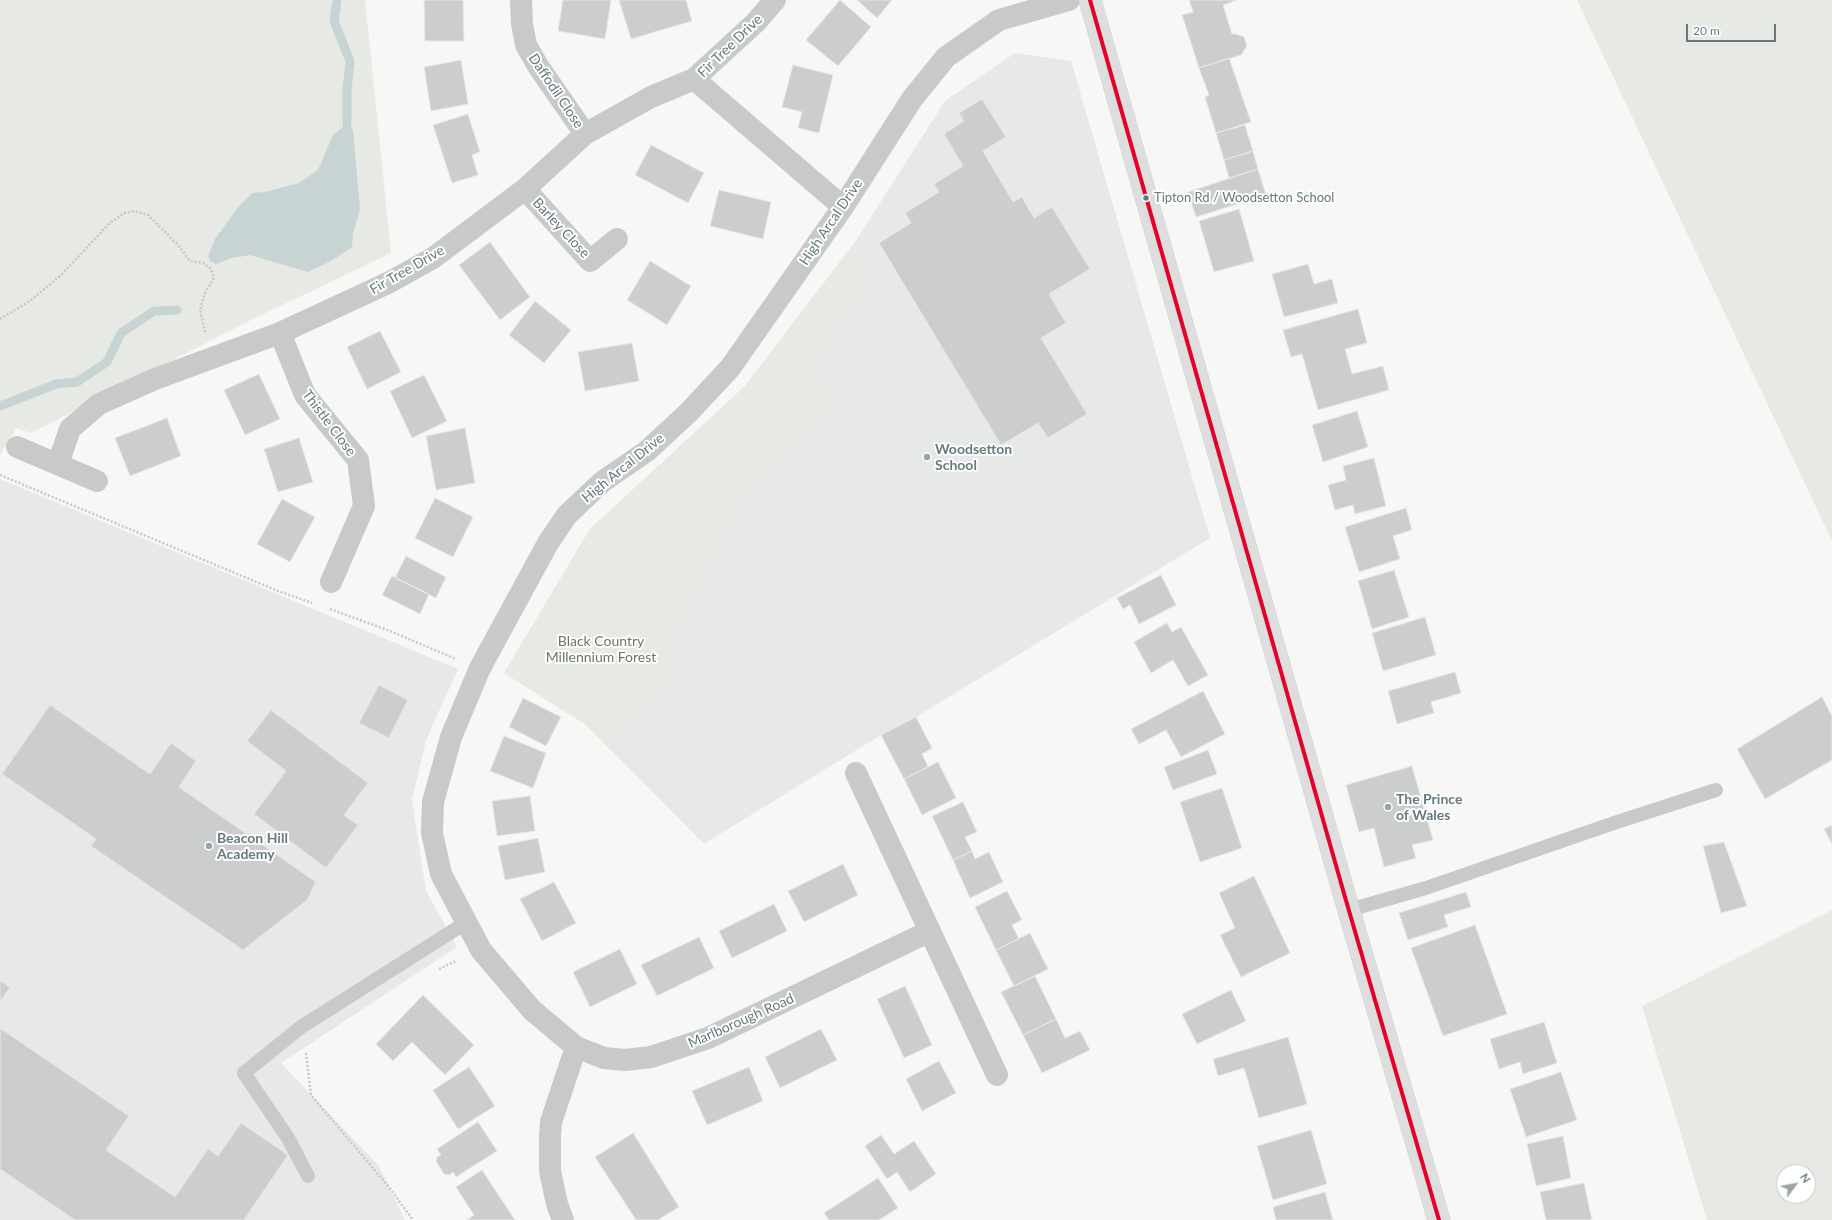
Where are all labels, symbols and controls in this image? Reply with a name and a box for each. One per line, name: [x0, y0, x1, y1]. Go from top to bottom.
street label: Fir Tree Drive: [694, 11, 766, 81]
scale bar: [1688, 16, 1778, 42]
text: 20 m: [1693, 23, 1720, 38]
street label: Daffodil Close: [525, 50, 587, 132]
street label: High Arcal Drive: [796, 176, 866, 268]
place label: Tipton Rd / Woodsetton School: [1154, 190, 1334, 206]
marker: Tipton Rd / Woodsetton School: [1141, 193, 1151, 203]
street label: Barley Close: [529, 194, 593, 262]
street label: Fir Tree Drive: [367, 242, 447, 298]
street label: Thistle Close: [299, 387, 359, 459]
street label: High Arcal Drive: [579, 430, 667, 506]
place label: Woodsetton School: [935, 441, 1012, 474]
marker: Woodsetton School: [922, 452, 932, 462]
park label: Black Country Millennium Forest: [546, 633, 656, 666]
place label: The Prince of Wales: [1396, 791, 1462, 824]
marker: The Prince of Wales: [1383, 802, 1393, 812]
place label: Beacon Hill Academy: [217, 830, 288, 862]
marker: Beacon Hill Academy: [204, 841, 214, 851]
street label: Marlborough Road: [685, 990, 797, 1052]
north arrow: [1776, 1164, 1816, 1204]
text: N: [1798, 1171, 1814, 1185]

